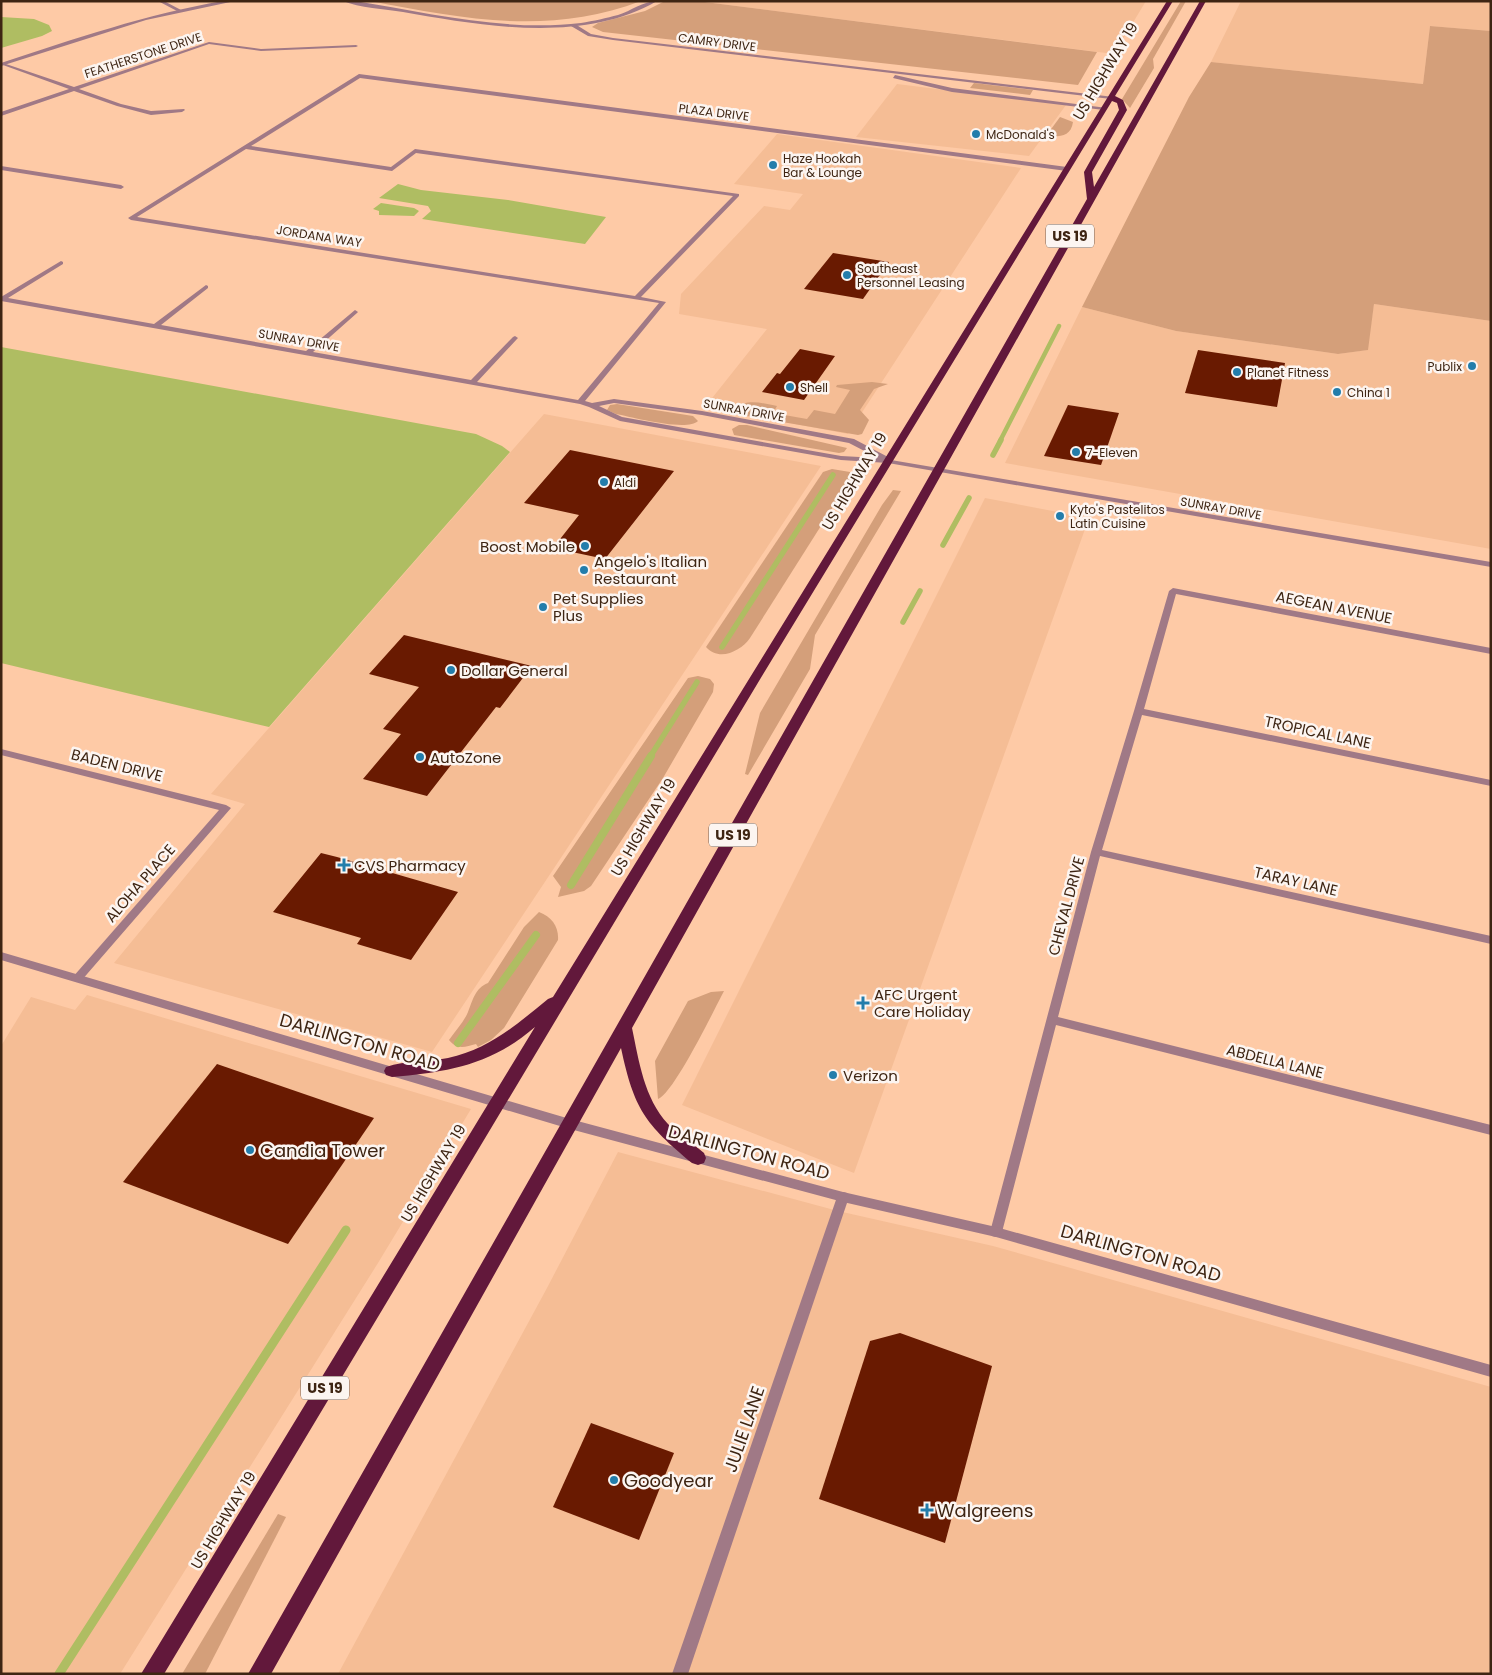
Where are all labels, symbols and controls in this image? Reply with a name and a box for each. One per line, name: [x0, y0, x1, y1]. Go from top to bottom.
street label: US HIGHWAY 19: [1067, 18, 1143, 124]
street label: FEATHERSTONE DRIVE: [82, 28, 204, 82]
street label: CAMRY DRIVE: [677, 29, 757, 55]
street label: PLAZA DRIVE: [678, 99, 750, 125]
place label: McDonald's: [986, 126, 1055, 143]
marker: McDonald's: [970, 128, 982, 140]
place label: Haze Hookah Bar & Lounge: [783, 150, 862, 181]
marker: Haze Hookah Bar & Lounge: [767, 159, 779, 171]
street label: JORDANA WAY: [275, 221, 363, 251]
road number: US 19: [1046, 225, 1094, 248]
place label: Southeast Personnel Leasing: [857, 260, 965, 291]
marker: Southeast Personnel Leasing: [841, 269, 853, 281]
street label: SUNRAY DRIVE: [257, 324, 341, 356]
place label: Publix: [1428, 358, 1462, 375]
marker: Publix: [1466, 360, 1478, 372]
place label: Planet Fitness: [1247, 364, 1329, 381]
marker: Planet Fitness: [1231, 366, 1243, 378]
place label: Shell: [800, 379, 828, 396]
marker: Shell: [784, 381, 796, 393]
place label: China 1: [1347, 384, 1390, 401]
marker: China 1: [1331, 386, 1343, 398]
street label: SUNRAY DRIVE: [702, 394, 786, 426]
street label: US HIGHWAY 19: [816, 428, 892, 534]
place label: 7-Eleven: [1086, 444, 1138, 461]
marker: 7-Eleven: [1070, 446, 1082, 458]
place label: Aldi: [614, 474, 636, 491]
marker: Aldi: [598, 476, 610, 488]
street label: SUNRAY DRIVE: [1179, 492, 1263, 524]
place label: Kyto's Pastelitos Latin Cuisine: [1070, 501, 1165, 532]
marker: Kyto's Pastelitos Latin Cuisine: [1054, 510, 1066, 522]
place label: Boost Mobile: [480, 536, 575, 557]
marker: Boost Mobile: [579, 540, 591, 552]
place label: Angelo's Italian Restaurant: [594, 551, 707, 589]
marker: Angelo's Italian Restaurant: [578, 564, 590, 576]
street label: AEGEAN AVENUE: [1274, 585, 1394, 629]
place label: Pet Supplies Plus: [553, 588, 644, 626]
marker: Pet Supplies Plus: [537, 601, 549, 613]
place label: Dollar General: [461, 660, 568, 681]
marker: Dollar General: [445, 664, 457, 676]
street label: TROPICAL LANE: [1263, 710, 1373, 754]
street label: BADEN DRIVE: [69, 744, 165, 786]
place label: AutoZone: [430, 747, 501, 768]
marker: AutoZone: [414, 751, 426, 763]
street label: US HIGHWAY 19: [605, 774, 681, 880]
road number: US 19: [709, 824, 757, 846]
street label: ALOHA PLACE: [100, 839, 180, 927]
street label: CHEVAL DRIVE: [1043, 854, 1089, 958]
place label: CVS Pharmacy: [354, 855, 466, 876]
marker: CVS Pharmacy: [338, 859, 350, 871]
street label: TARAY LANE: [1252, 861, 1340, 901]
place label: AFC Urgent Care Holiday: [874, 984, 971, 1022]
marker: AFC Urgent Care Holiday: [856, 996, 870, 1010]
street label: DARLINGTON ROAD: [277, 1007, 443, 1077]
street label: ABDELLA LANE: [1224, 1039, 1326, 1083]
place label: Verizon: [843, 1065, 898, 1086]
marker: Verizon: [827, 1069, 839, 1081]
street label: DARLINGTON ROAD: [666, 1118, 832, 1186]
street label: US HIGHWAY 19: [395, 1120, 471, 1226]
place label: Candia Tower: [260, 1138, 385, 1163]
marker: Candia Tower: [244, 1144, 256, 1156]
street label: DARLINGTON ROAD: [1058, 1218, 1224, 1288]
road number: US 19: [301, 1376, 349, 1400]
street label: JULIE LANE: [718, 1383, 770, 1475]
street label: US HIGHWAY 19: [185, 1467, 261, 1573]
place label: Goodyear: [624, 1468, 714, 1493]
marker: Goodyear: [608, 1474, 620, 1486]
place label: Walgreens: [937, 1498, 1033, 1523]
marker: Walgreens: [921, 1504, 933, 1516]

